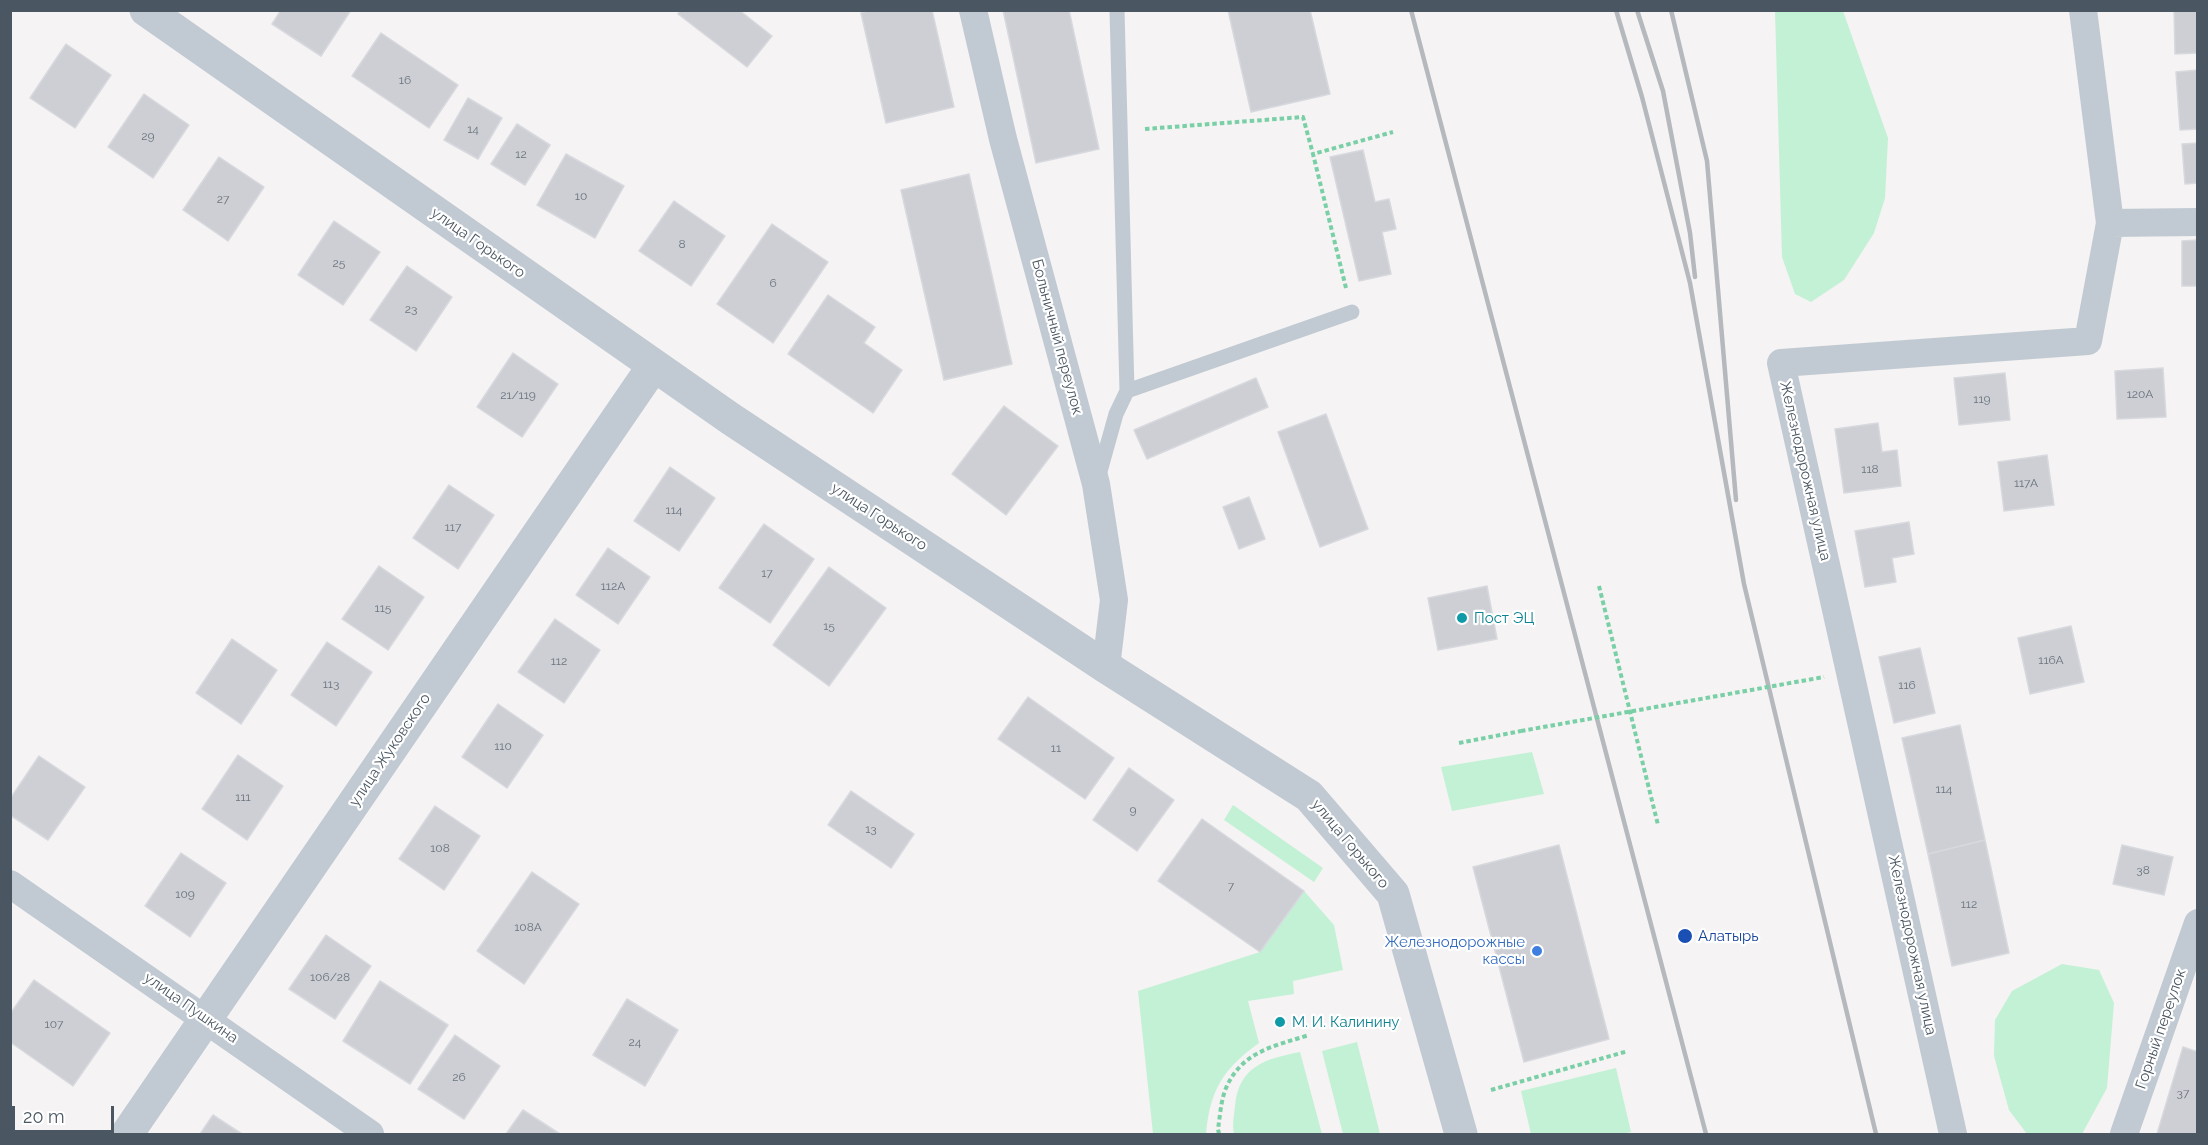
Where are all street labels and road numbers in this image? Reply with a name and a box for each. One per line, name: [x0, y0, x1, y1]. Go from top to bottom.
street label: улица Горького: [427, 204, 529, 282]
street label: Больничный переулок: [1028, 257, 1086, 417]
street label: Железнодорожная улица: [1776, 380, 1834, 562]
street label: улица Горького: [828, 479, 930, 555]
street label: улица Жуковского: [345, 690, 435, 810]
street label: улица Горького: [1307, 796, 1393, 892]
street label: Железнодорожная улица: [1884, 853, 1940, 1037]
street label: Горный переулок: [2132, 966, 2190, 1092]
street label: улица Пушкина: [140, 969, 242, 1047]

